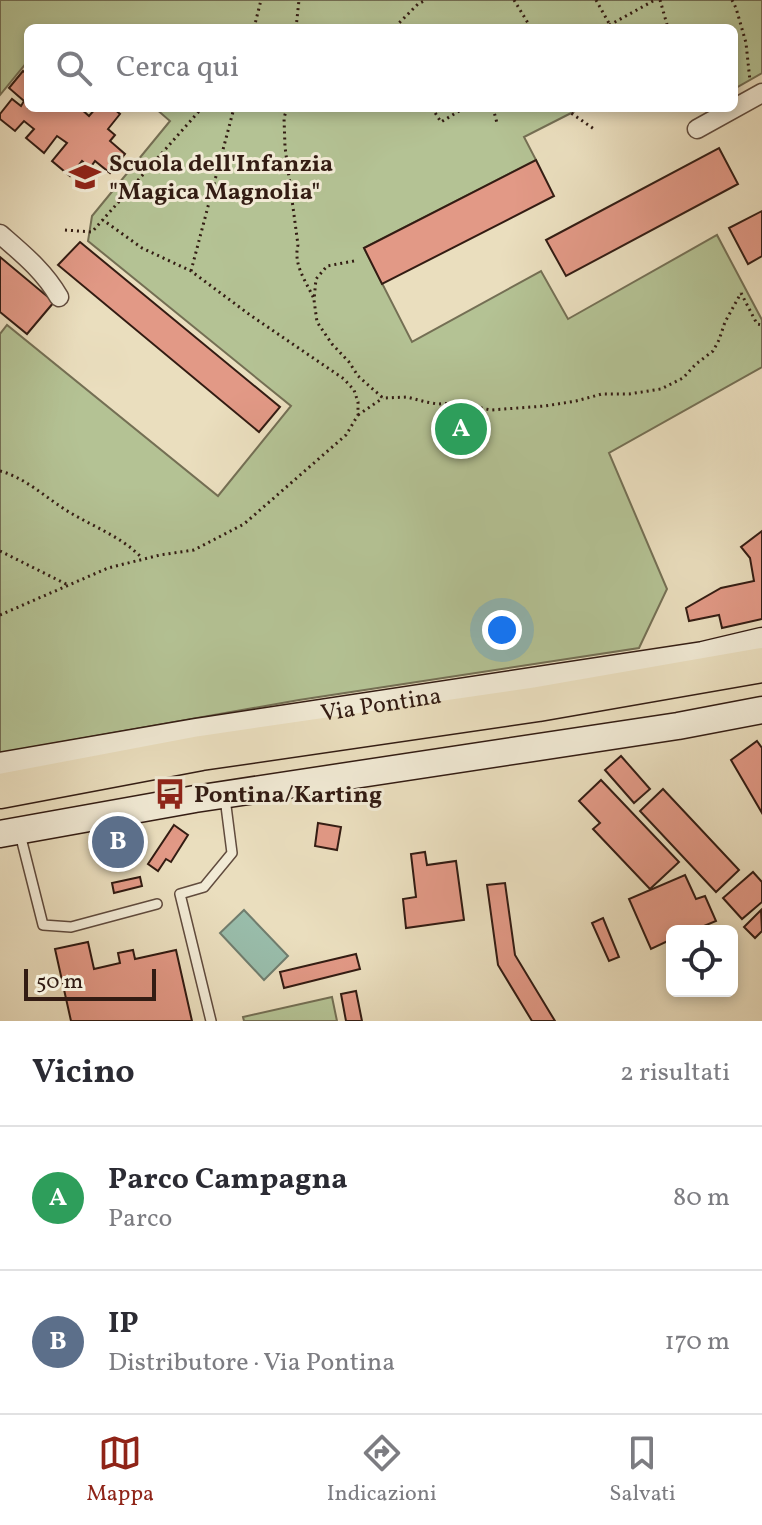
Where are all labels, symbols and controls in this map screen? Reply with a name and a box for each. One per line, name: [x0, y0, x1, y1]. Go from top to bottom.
search box: [24, 24, 738, 112]
icon: search: [52, 46, 96, 90]
text: Cerca qui: [116, 47, 239, 89]
place label: Scuola dell'Infanzia "Magica Magnolia": [109, 148, 333, 210]
school or university icon: Scuola dell'Infanzia "Magica Magnolia": [68, 160, 102, 194]
pin: A: [435, 399, 487, 459]
your location: [482, 610, 522, 650]
street label: Via Pontina: [318, 680, 444, 732]
bus stop icon: Pontina/Karting: [153, 777, 187, 811]
place label: Pontina/Karting: [194, 779, 382, 813]
pin: B: [92, 812, 144, 872]
map controls: [666, 925, 738, 997]
button: locate: [666, 925, 738, 997]
scale bar: [24, 965, 156, 1001]
text: 50 m: [36, 967, 83, 998]
text: Vicino: [32, 1050, 135, 1097]
text: 2 risultati: [620, 1055, 730, 1091]
text: Parco Campagna: [108, 1159, 348, 1201]
text: A: [49, 1180, 67, 1216]
text: 80 m: [673, 1180, 730, 1216]
text: Parco: [108, 1201, 172, 1237]
text: IP: [108, 1303, 139, 1345]
text: B: [49, 1324, 67, 1360]
text: 170 m: [665, 1324, 730, 1360]
text: Distributore · Via Pontina: [108, 1345, 395, 1381]
tab: Mappa: [86, 1431, 154, 1510]
tab: Indicazioni: [327, 1431, 437, 1510]
tab: Salvati: [609, 1431, 676, 1510]

